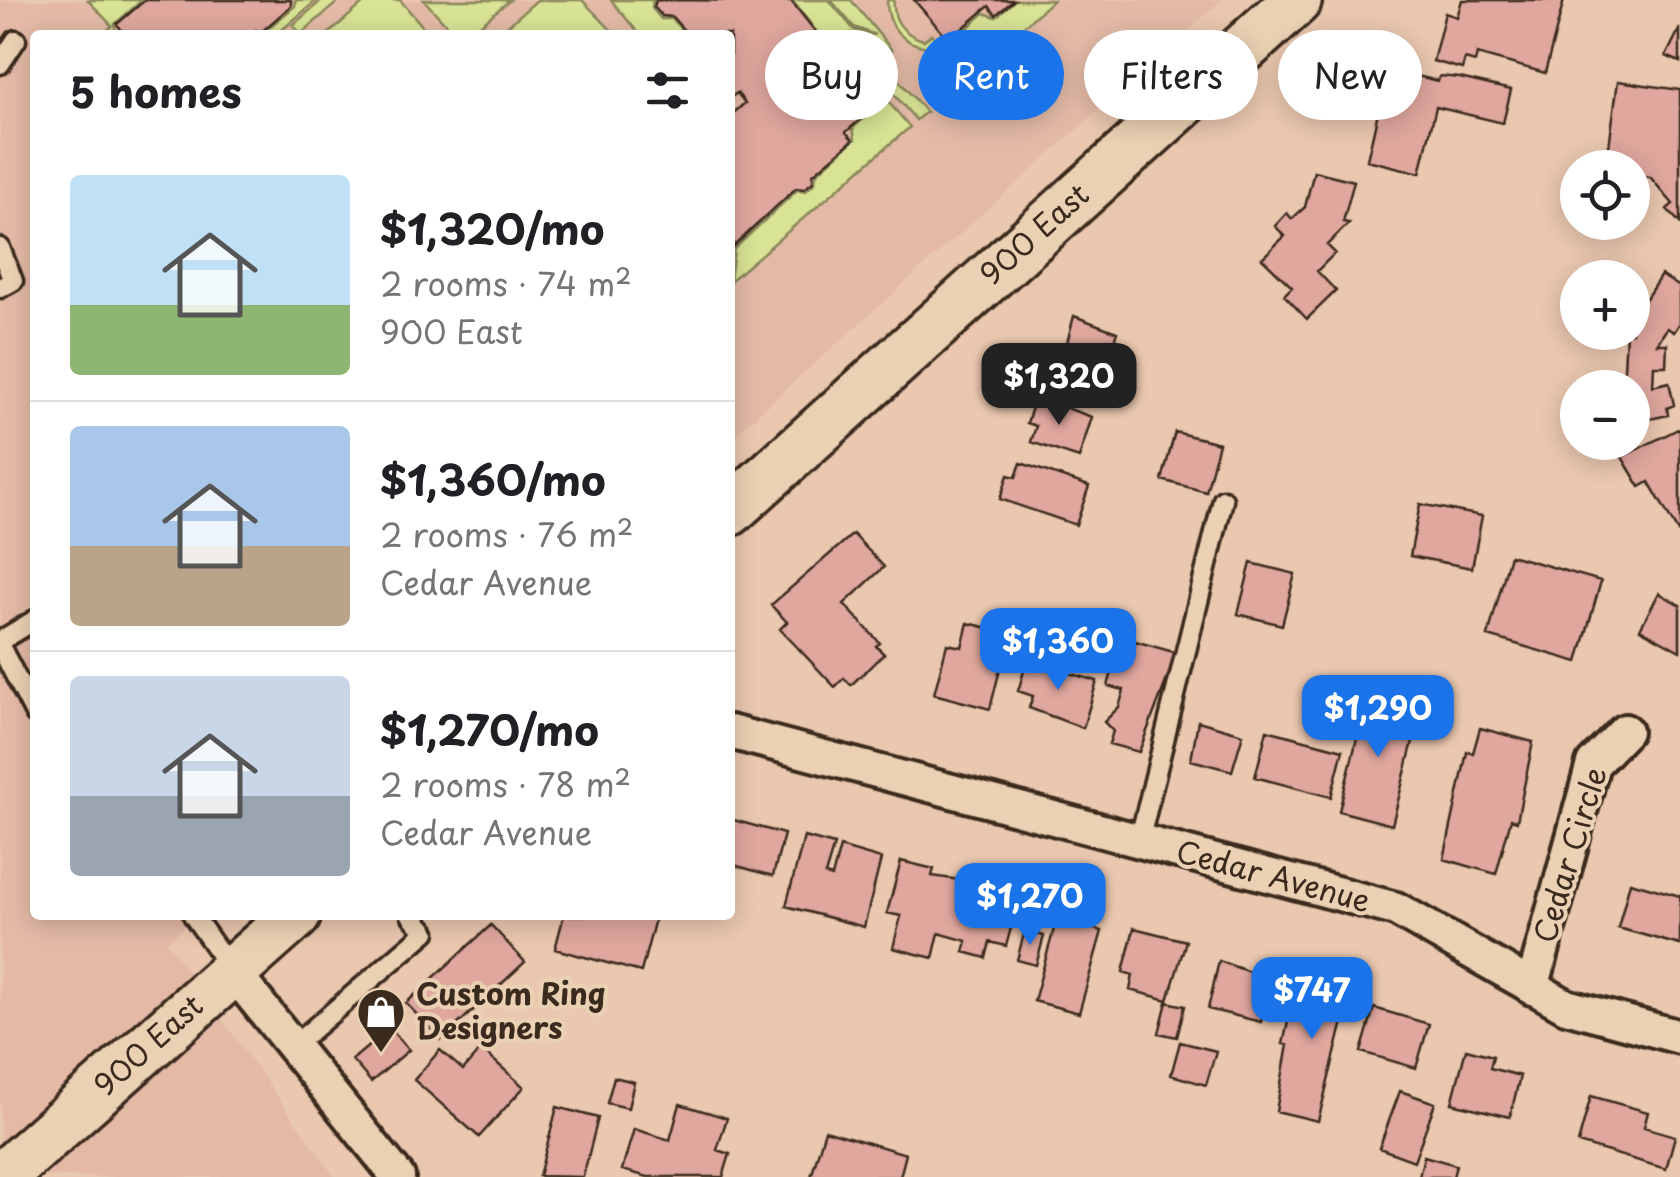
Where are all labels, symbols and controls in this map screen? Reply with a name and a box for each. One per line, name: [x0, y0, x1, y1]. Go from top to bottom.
chip: Buy: [765, 30, 898, 120]
chip: Rent: [918, 30, 1064, 120]
chip: Filters: [1084, 30, 1258, 120]
chip: New: [1278, 30, 1422, 120]
text: 5 homes: [70, 59, 242, 122]
icon: filters: [640, 63, 695, 118]
map controls: [1560, 150, 1650, 460]
button: locate: [1560, 150, 1650, 240]
street label: 900 East: [969, 172, 1098, 295]
text: $1,320/mo: [380, 196, 605, 259]
icon: home: [150, 215, 270, 335]
text: 2 rooms · 74 m²: [380, 259, 632, 307]
button: +: [1560, 260, 1650, 350]
text: 900 East: [380, 307, 523, 355]
pin: $1,320: [978, 343, 1140, 428]
text: $1,320: [1004, 351, 1114, 399]
button: −: [1560, 370, 1650, 460]
text: $1,360/mo: [380, 447, 606, 510]
icon: home: [150, 466, 270, 586]
text: 2 rooms · 76 m²: [380, 510, 634, 558]
text: Cedar Avenue: [380, 558, 592, 606]
pin: $1,360: [977, 608, 1139, 693]
text: $1,360: [1002, 616, 1114, 664]
pin: $1,290: [1297, 675, 1459, 760]
text: $1,290: [1324, 683, 1432, 731]
text: $1,270/mo: [380, 697, 599, 760]
icon: home: [150, 716, 270, 836]
text: 2 rooms · 78 m²: [380, 760, 631, 808]
street label: Cedar Circle: [1520, 761, 1617, 948]
text: Cedar Avenue: [380, 808, 592, 856]
street label: Cedar Avenue: [1172, 827, 1376, 922]
pin: $1,270: [949, 863, 1111, 948]
text: $1,270: [977, 871, 1083, 919]
pin: $747: [1253, 957, 1371, 1042]
text: $747: [1274, 965, 1350, 1013]
place label: Custom Ring Designers: [416, 970, 605, 1049]
street label: 900 East: [83, 983, 212, 1106]
shop icon: Custom Ring Designers: [355, 986, 407, 1054]

